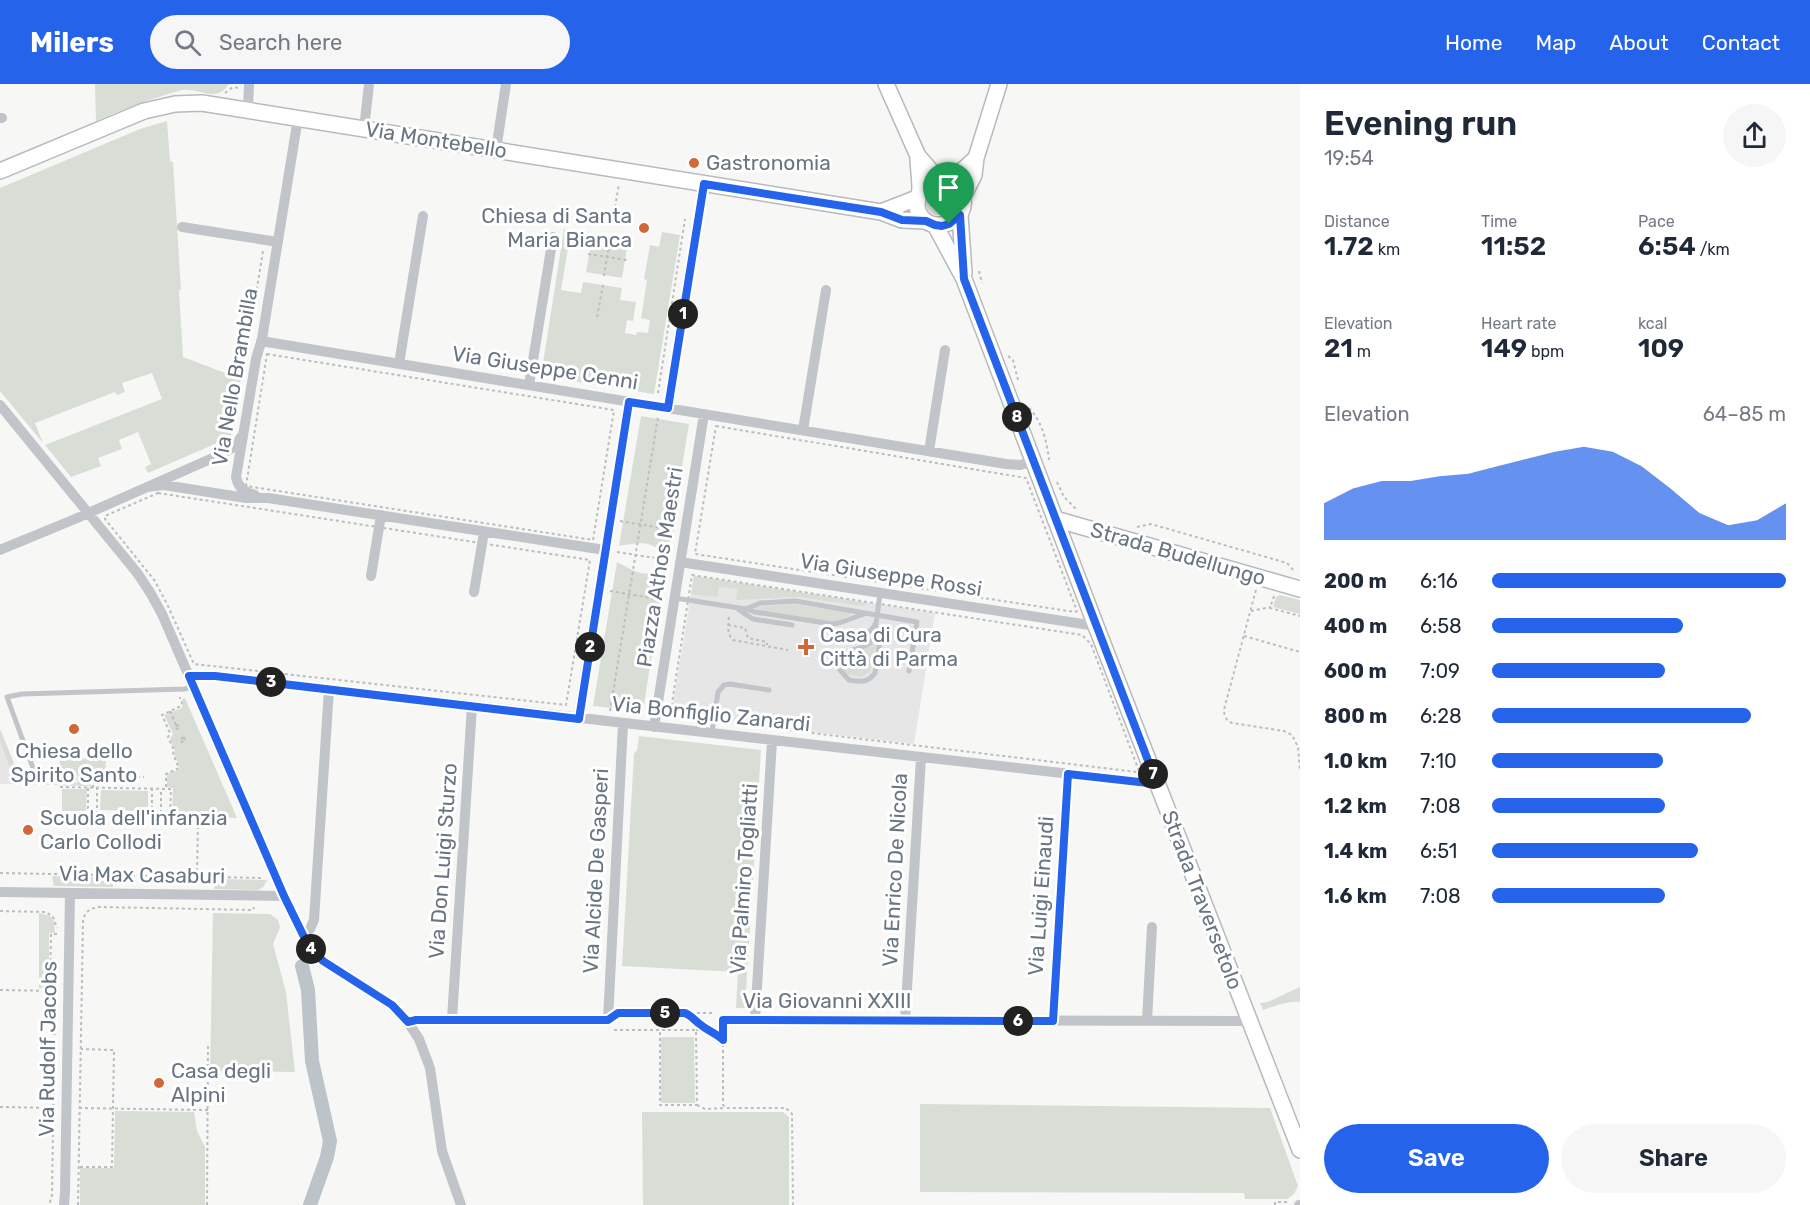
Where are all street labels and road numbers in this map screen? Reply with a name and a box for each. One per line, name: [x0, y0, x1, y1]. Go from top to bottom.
street label: Via Montebello: [363, 116, 509, 163]
street label: Via Nello Brambilla: [207, 286, 263, 468]
street label: Via Giuseppe Cenni: [450, 340, 640, 395]
street label: Piazza Athos Maestri: [631, 465, 688, 669]
street label: Strada Budellungo: [1088, 517, 1269, 590]
street label: Via Giuseppe Rossi: [798, 548, 984, 601]
street label: Via Bonfiglio Zanardi: [611, 691, 812, 736]
street label: Via Don Luigi Sturzo: [423, 762, 462, 960]
street label: Via Alcide De Gasperi: [578, 768, 613, 974]
street label: Via Enrico De Nicola: [877, 772, 912, 968]
street label: Via Palmiro Togliatti: [724, 783, 763, 975]
street label: Strada Traversetolo: [1157, 807, 1248, 993]
street label: Via Luigi Einaudi: [1022, 815, 1059, 977]
street label: Via Max Casaburi: [59, 861, 225, 888]
street label: Via Rudolf Jacobs: [33, 961, 62, 1137]
street label: Via Giovanni XXIII: [743, 988, 911, 1013]

